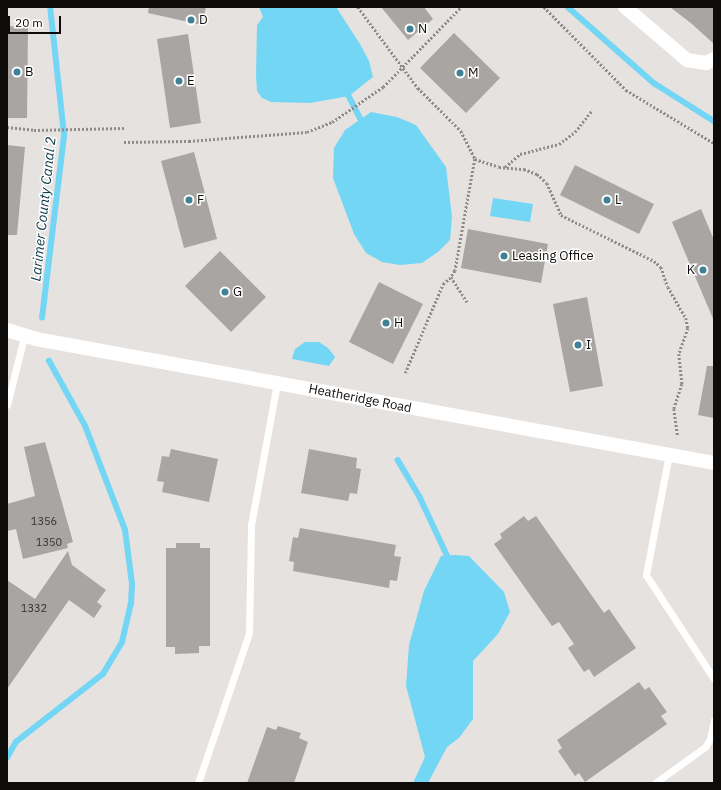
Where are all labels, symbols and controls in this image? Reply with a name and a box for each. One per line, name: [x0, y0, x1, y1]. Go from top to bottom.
scale bar: [10, 8, 63, 34]
place label: D: [199, 12, 208, 28]
text: 20 m: [15, 15, 43, 30]
marker: D: [186, 15, 196, 25]
place label: N: [418, 21, 427, 37]
marker: N: [405, 24, 415, 34]
place label: B: [25, 64, 33, 80]
place label: M: [468, 65, 479, 81]
marker: B: [12, 67, 22, 77]
marker: M: [455, 68, 465, 78]
place label: E: [187, 73, 195, 89]
marker: E: [174, 76, 184, 86]
water label: Larimer County Canal 2: [27, 136, 59, 282]
place label: F: [197, 192, 204, 208]
place label: L: [615, 192, 622, 208]
marker: F: [184, 195, 194, 205]
marker: L: [602, 195, 612, 205]
place label: Leasing Office: [512, 248, 594, 264]
marker: Leasing Office: [499, 251, 509, 261]
place label: K: [687, 262, 695, 278]
marker: K: [698, 265, 708, 275]
place label: G: [233, 284, 242, 300]
marker: G: [220, 287, 230, 297]
place label: H: [394, 315, 403, 331]
marker: H: [381, 318, 391, 328]
place label: I: [586, 337, 591, 353]
marker: I: [573, 340, 583, 350]
street label: Heatheridge Road: [307, 381, 413, 417]
house number: 1356: [31, 514, 57, 528]
house number: 1350: [36, 535, 62, 549]
house number: 1332: [21, 601, 47, 615]

